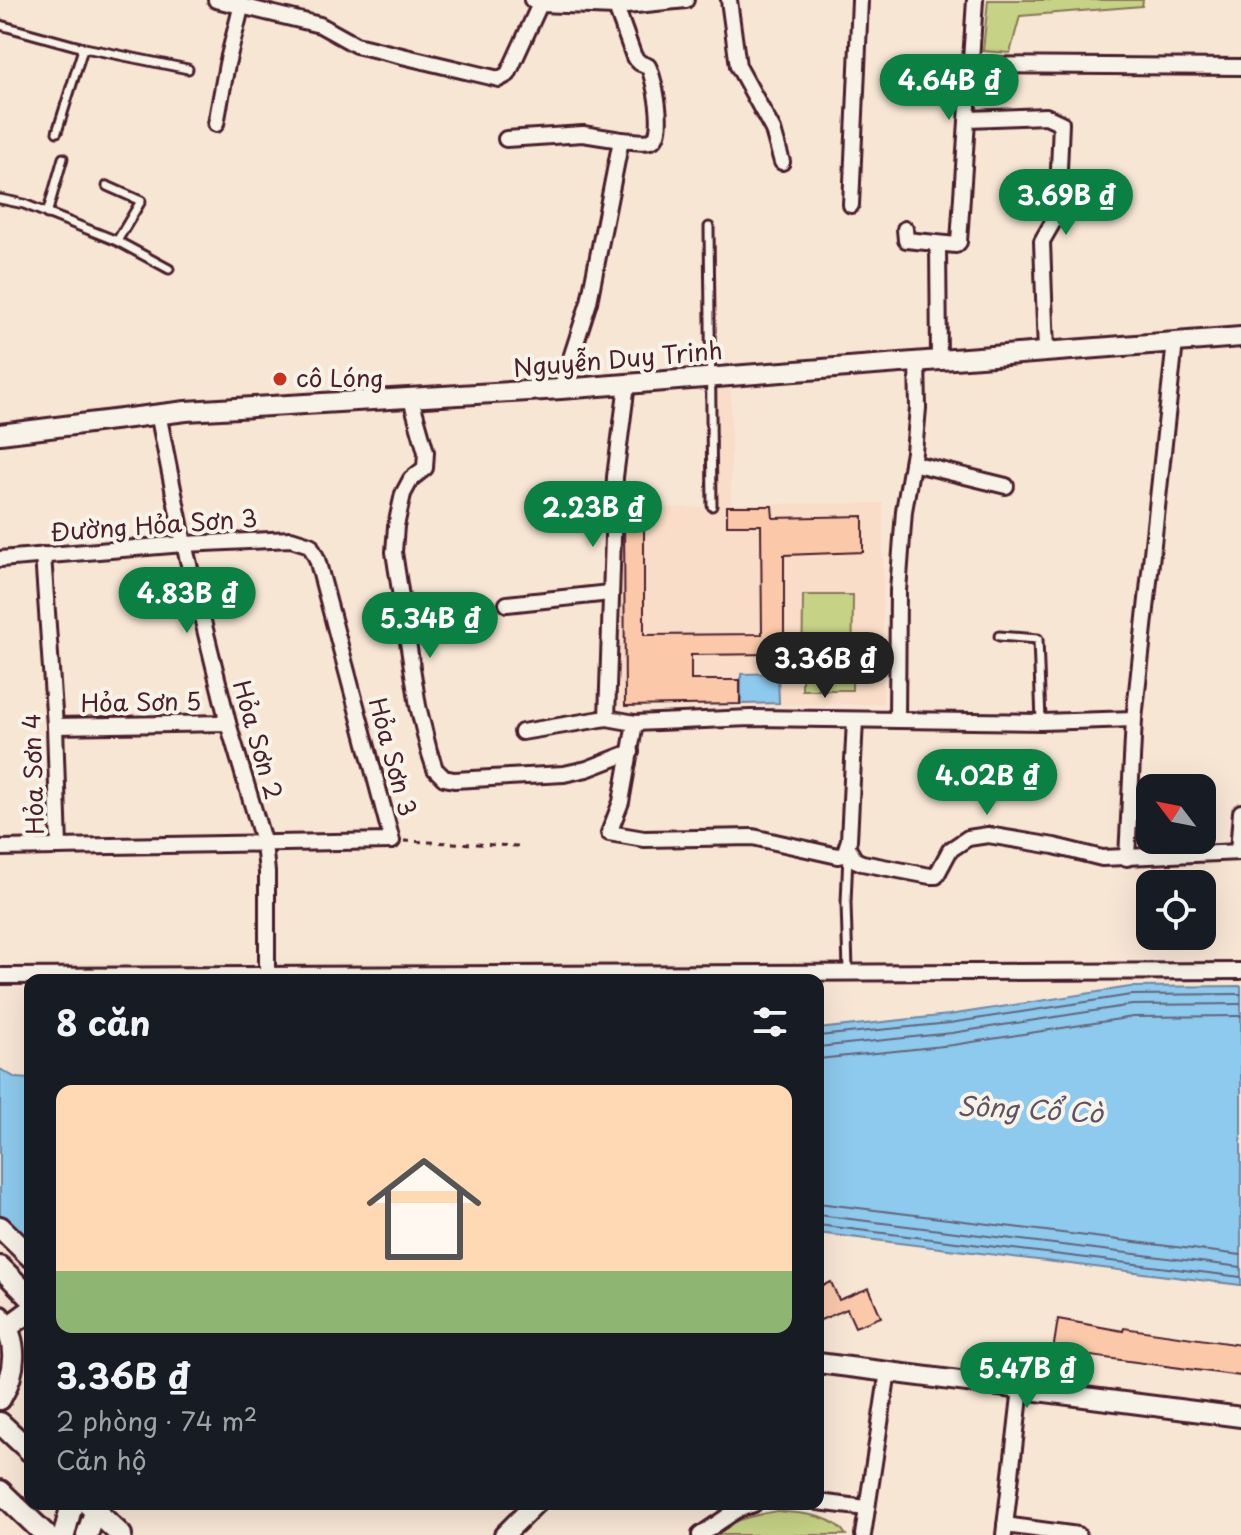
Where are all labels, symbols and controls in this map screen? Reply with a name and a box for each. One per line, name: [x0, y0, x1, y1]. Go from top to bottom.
pin: 4.64B ₫: [875, 54, 1023, 122]
text: 4.64B ₫: [898, 60, 1000, 99]
pin: 3.69B ₫: [992, 169, 1140, 237]
text: 3.69B ₫: [1017, 175, 1115, 214]
street label: Nguyễn Duy Trinh: [512, 331, 724, 385]
place label: cô Lóng: [296, 359, 384, 395]
marker: cô Lóng: [271, 370, 289, 388]
pin: 2.23B ₫: [519, 481, 667, 549]
text: 2.23B ₫: [542, 487, 644, 526]
street label: Đường Hỏa Sơn 3: [49, 499, 258, 549]
pin: 4.83B ₫: [113, 567, 261, 635]
text: 4.83B ₫: [137, 573, 237, 612]
pin: 5.34B ₫: [356, 592, 504, 660]
text: 5.34B ₫: [380, 598, 480, 637]
pin: 3.36B ₫: [751, 632, 899, 700]
text: 3.36B ₫: [774, 638, 876, 677]
street label: Hỏa Sơn 2: [225, 676, 293, 803]
street label: Hỏa Sơn 5: [80, 682, 202, 720]
street label: Hỏa Sơn 3: [361, 693, 427, 820]
street label: Hỏa Sơn 4: [12, 713, 52, 835]
pin: 4.02B ₫: [913, 749, 1061, 817]
text: 4.02B ₫: [935, 755, 1039, 794]
north arrow: [1136, 774, 1216, 854]
map controls: [1136, 774, 1216, 950]
button: locate: [1136, 870, 1216, 950]
text: 8 căn: [56, 996, 151, 1048]
icon: filters: [748, 1000, 792, 1044]
water label: Sông Cổ Cò: [956, 1085, 1105, 1132]
icon: home: [352, 1137, 496, 1281]
pin: 5.47B ₫: [953, 1342, 1101, 1410]
text: 5.47B ₫: [978, 1348, 1076, 1387]
text: 3.36B ₫: [56, 1349, 189, 1401]
text: 2 phòng · 74 m²: [56, 1401, 257, 1440]
text: Căn hộ: [56, 1440, 146, 1479]

